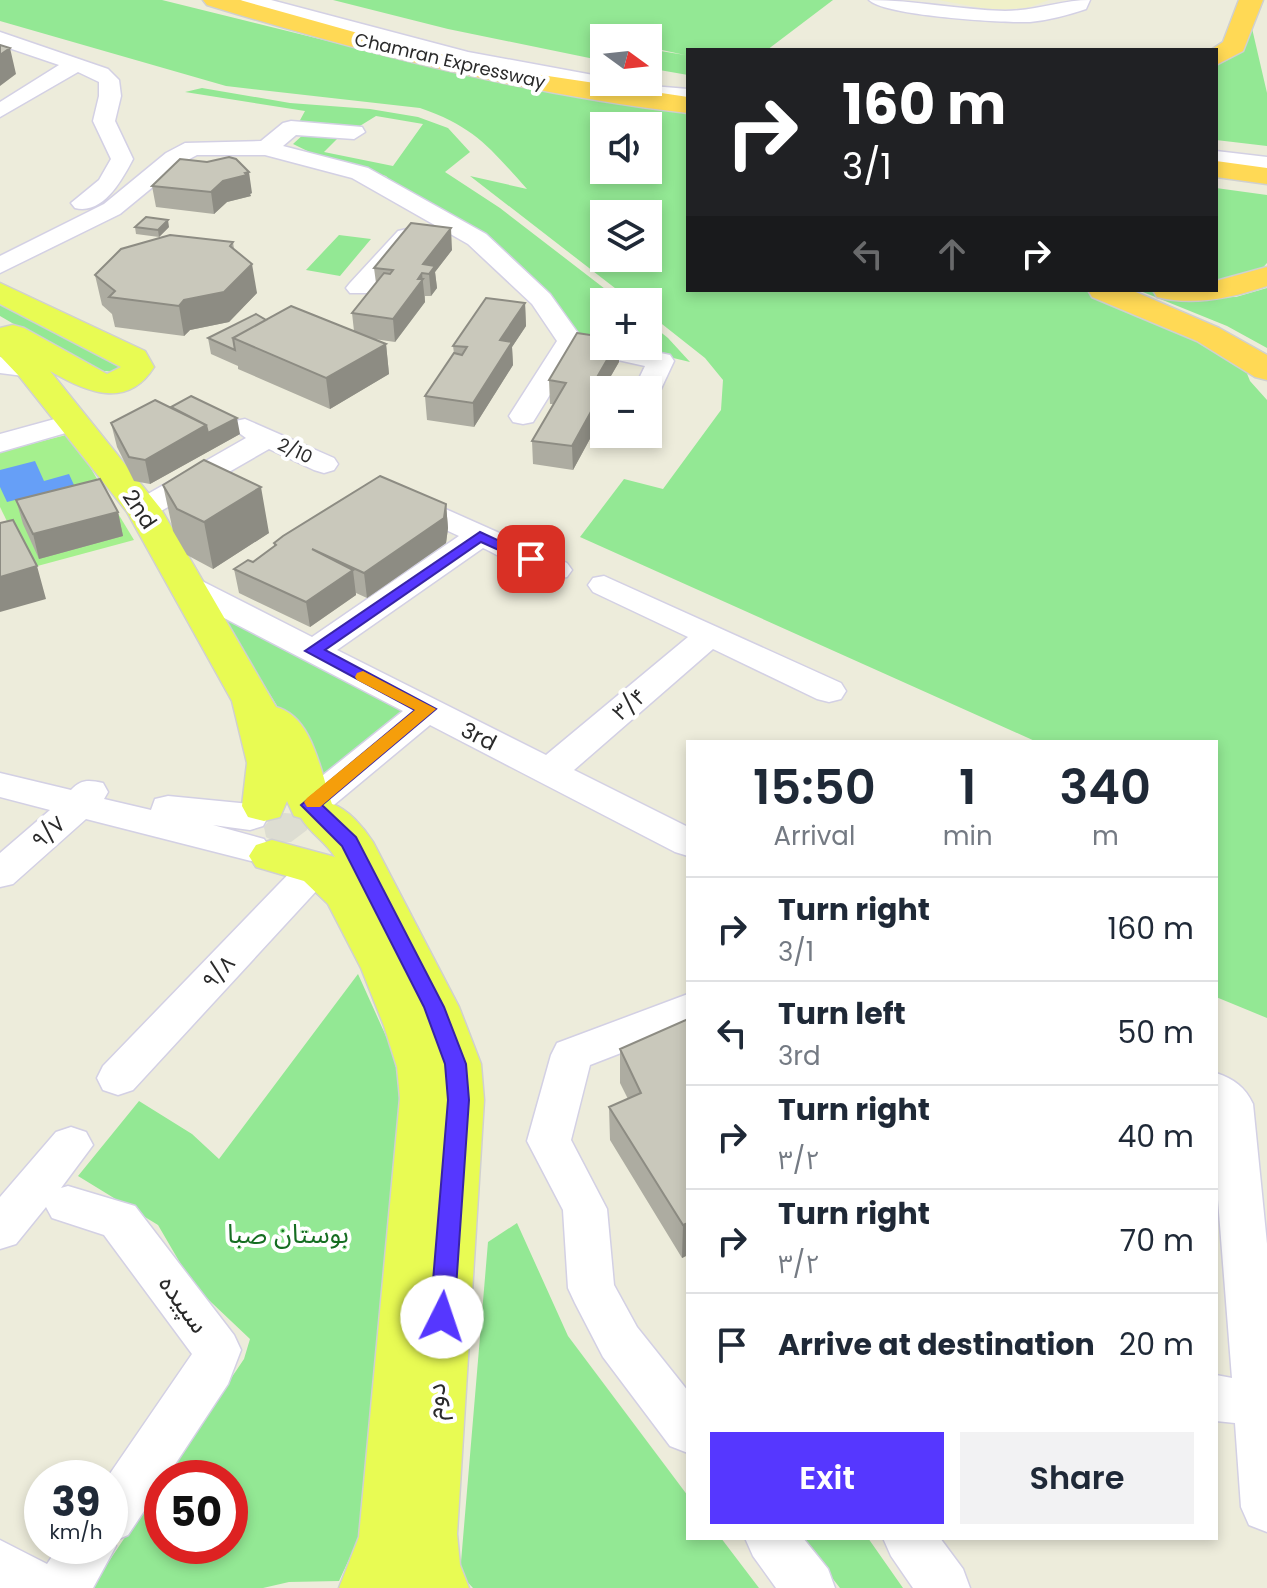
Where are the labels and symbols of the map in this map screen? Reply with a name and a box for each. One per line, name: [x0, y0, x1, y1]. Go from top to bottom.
north arrow: [590, 24, 662, 96]
street label: Chamran Expressway: [352, 26, 548, 95]
street label: 2/10: [274, 432, 317, 469]
street label: 2nd: [115, 483, 164, 535]
pin: [497, 525, 565, 593]
street label: ۳/۴: [606, 681, 653, 728]
street label: 3rd: [456, 714, 502, 758]
street label: ۹/۷: [25, 809, 72, 856]
street label: ۹/۸: [195, 948, 242, 996]
park label: بوستان صبا: [227, 1216, 349, 1252]
street label: سپیده: [151, 1267, 217, 1341]
position arrow: [400, 1275, 484, 1359]
street label: دوم: [416, 1381, 456, 1421]
speed limit sign: 50: [144, 1460, 248, 1564]

